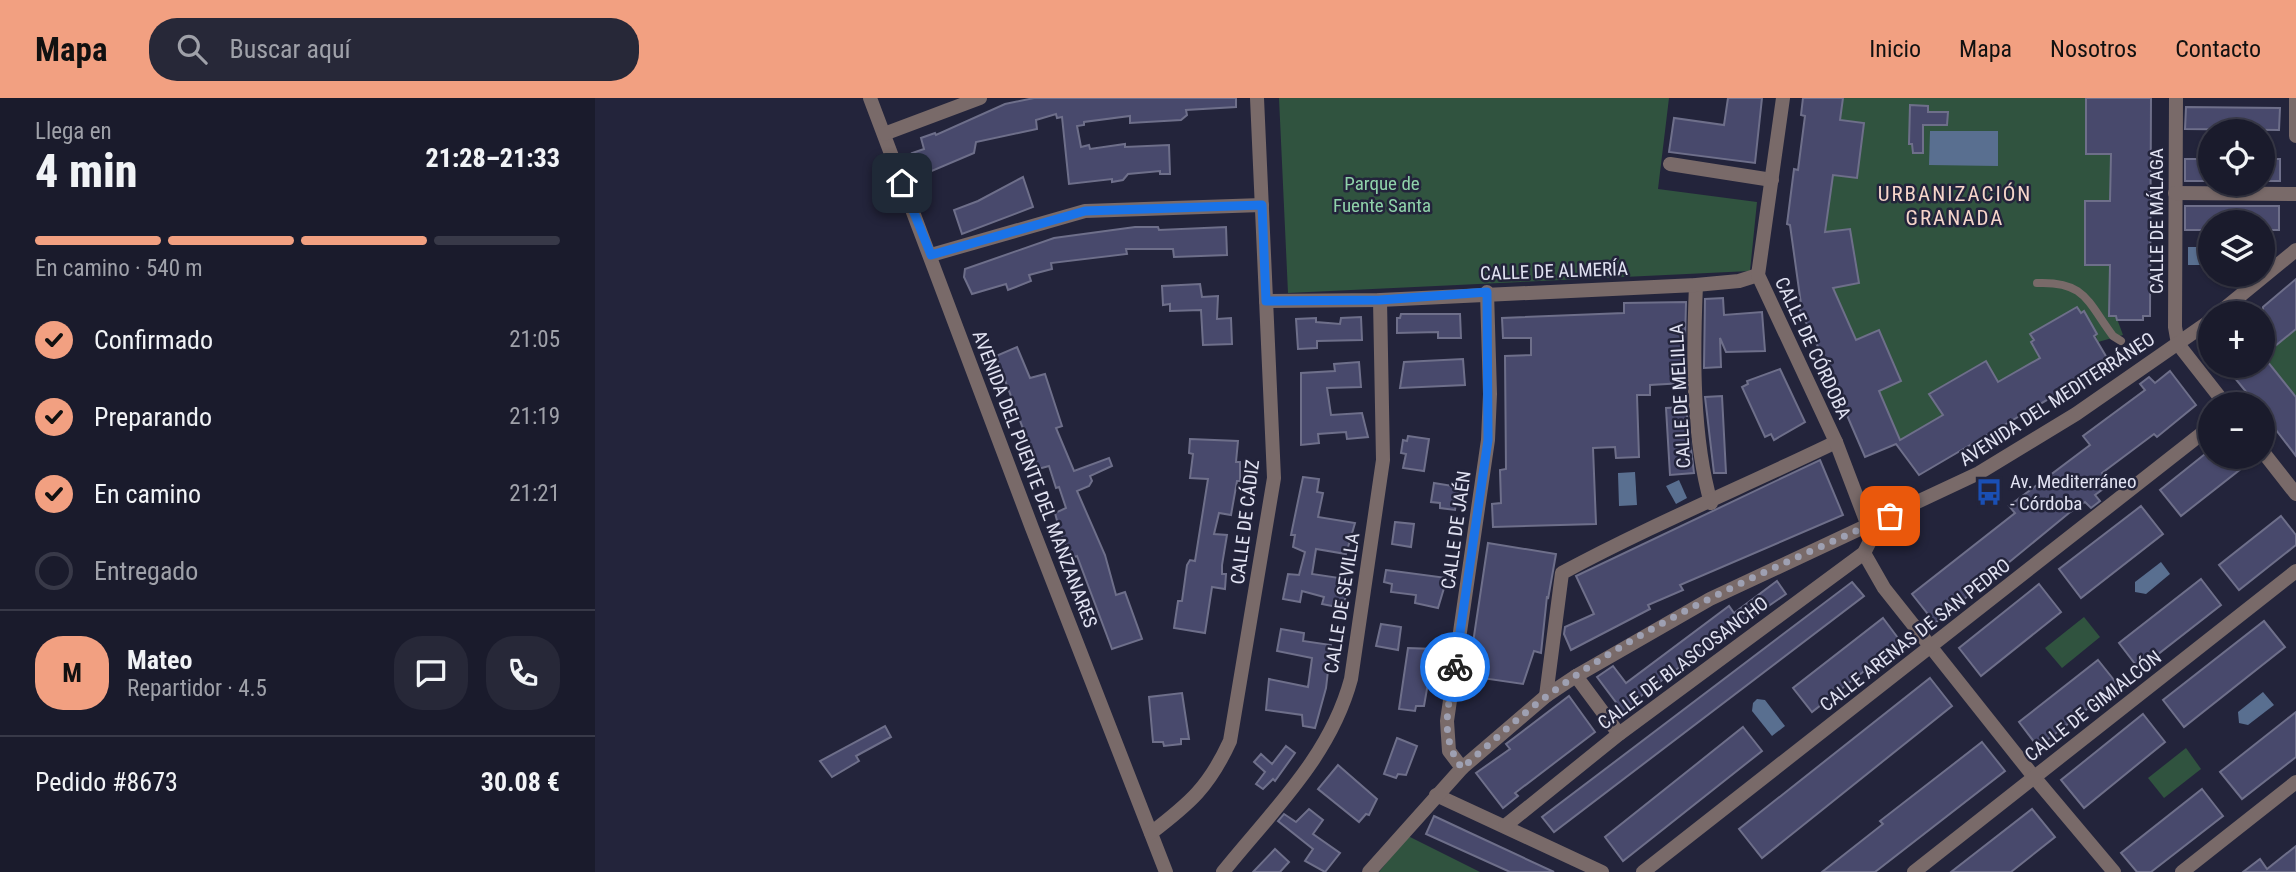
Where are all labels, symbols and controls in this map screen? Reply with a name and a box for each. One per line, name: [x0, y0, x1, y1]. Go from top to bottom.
search box: [149, 18, 639, 81]
text: Mapa: [35, 30, 107, 69]
icon: search: [173, 30, 211, 68]
text: Buscar aquí: [229, 34, 351, 64]
text: Inicio: [1869, 35, 1921, 63]
text: Mapa: [1959, 35, 2012, 63]
text: Nosotros: [2050, 35, 2137, 63]
text: Contacto: [2175, 35, 2261, 63]
text: Llega en: [35, 118, 112, 145]
map controls: [2198, 119, 2275, 469]
button: locate: [2198, 119, 2275, 196]
text: 21:28–21:33: [426, 143, 560, 173]
text: 4 min: [35, 144, 138, 198]
street label: CALLE DE MÁLAGA: [2145, 148, 2168, 294]
pin: [872, 153, 932, 213]
icon: home: [883, 164, 921, 202]
park label: Parque de Fuente Santa: [1333, 172, 1431, 217]
district label: URBANIZACIÓN GRANADA: [1878, 182, 2032, 230]
button: layers: [2198, 210, 2275, 287]
text: En camino · 540 m: [35, 255, 203, 282]
street label: CALLE DE ALMERÍA: [1480, 257, 1628, 285]
street label: CALLE DE CÓRDOBA: [1770, 273, 1856, 423]
button: +: [2198, 301, 2275, 378]
icon: check: [35, 321, 73, 359]
street label: CALLE DE MELILLA: [1665, 323, 1695, 469]
text: Confirmado: [94, 325, 213, 355]
text: 21:05: [509, 326, 560, 353]
street label: AVENIDA DEL PUENTE DEL MANZANARES: [968, 327, 1102, 631]
street label: AVENIDA DEL MEDITERRÁNEO: [1955, 327, 2159, 471]
button: −: [2198, 392, 2275, 469]
icon: check: [35, 398, 73, 436]
text: Preparando: [94, 402, 212, 432]
text: 21:19: [509, 403, 560, 430]
street label: CALLE DE CÁDIZ: [1226, 458, 1264, 586]
street label: CALLE DE JAÉN: [1436, 469, 1476, 591]
place label: Av. Mediterráneo - Córdoba: [2010, 470, 2137, 515]
icon: check: [35, 475, 73, 513]
bus stop icon: Av. Mediterráneo - Córdoba: [1974, 477, 2004, 507]
text: En camino: [94, 479, 201, 509]
text: 21:21: [509, 480, 560, 507]
pin: [1860, 486, 1920, 546]
icon: bag: [1871, 497, 1909, 535]
street label: CALLE DE SEVILLA: [1320, 531, 1364, 675]
street label: CALLE ARENAS DE SAN PEDRO: [1815, 554, 2015, 716]
text: Entregado: [94, 556, 198, 586]
street label: CALLE DE BLASCOSANCHO: [1593, 591, 1773, 735]
courier: [1420, 632, 1490, 702]
button: chat: [394, 636, 468, 710]
button: phone: [486, 636, 560, 710]
text: Mateo: [127, 645, 192, 675]
street label: CALLE DE GIMIALCÓN: [2020, 646, 2166, 766]
icon: bike: [1436, 648, 1474, 686]
text: M: [62, 658, 82, 688]
text: Repartidor · 4.5: [127, 675, 267, 702]
text: Pedido #8673: [35, 767, 178, 797]
text: 30.08 €: [481, 767, 560, 797]

